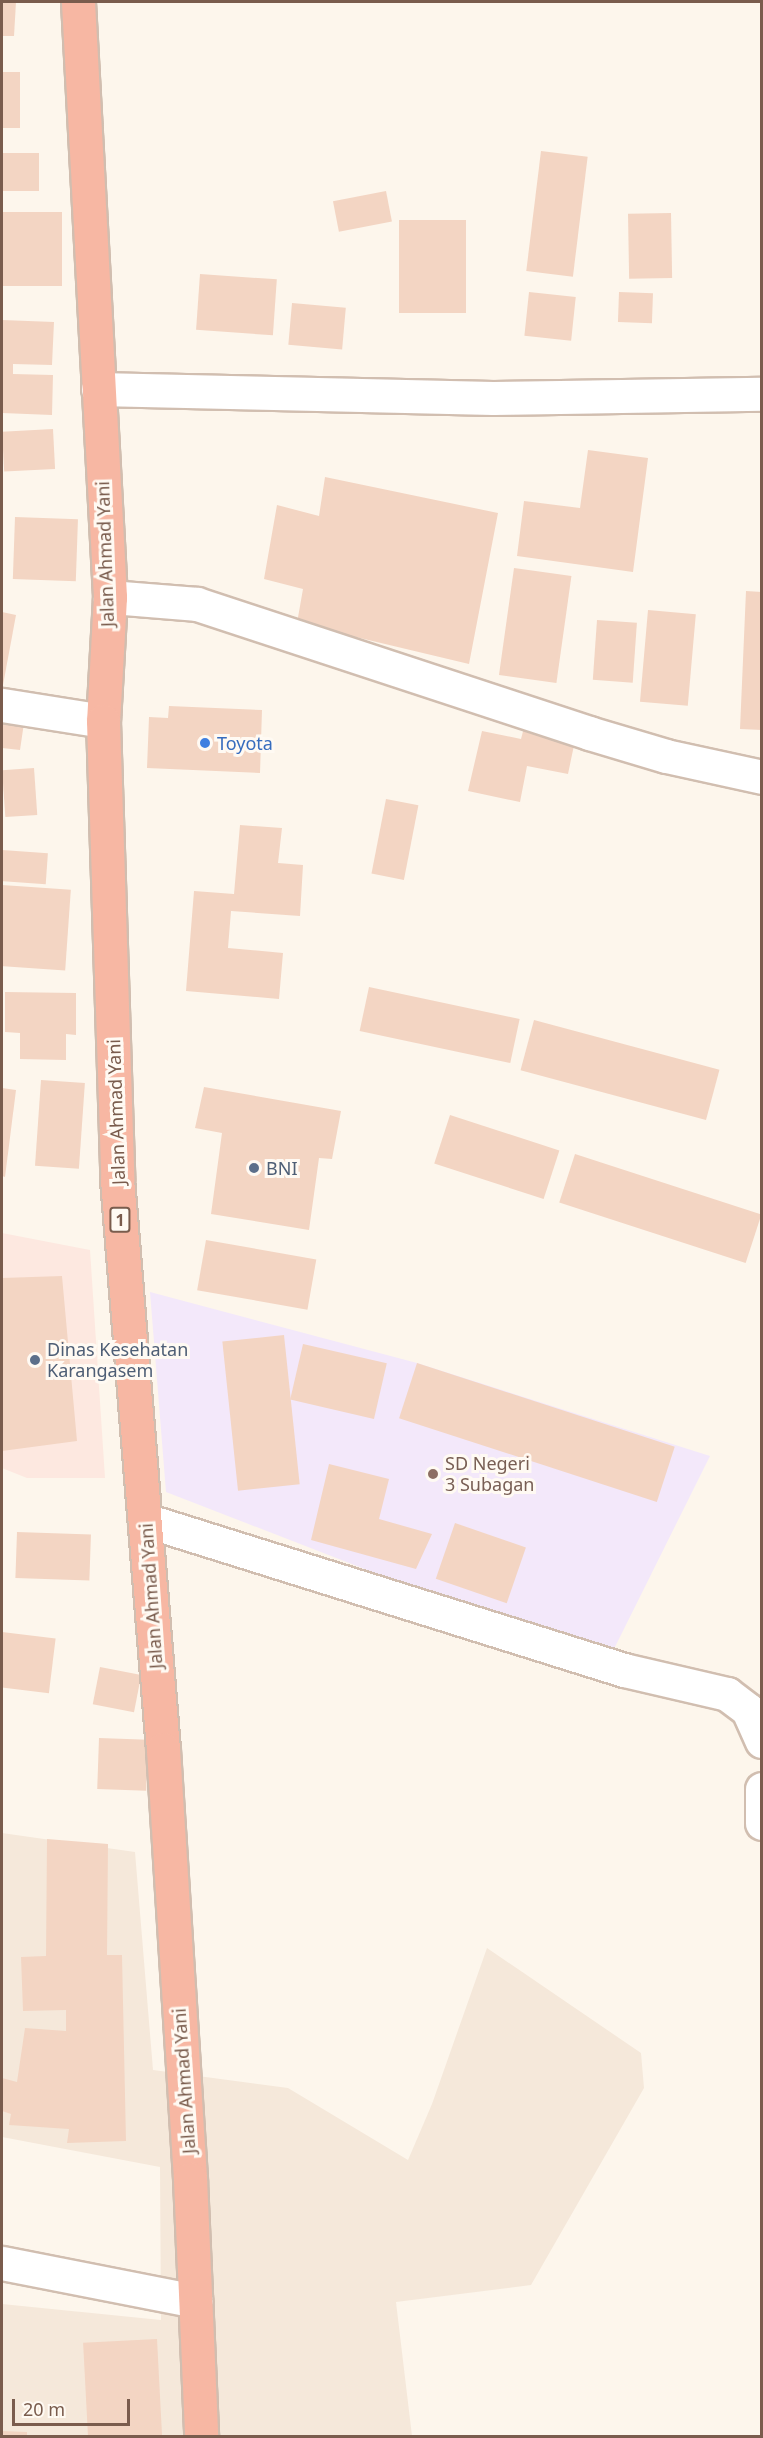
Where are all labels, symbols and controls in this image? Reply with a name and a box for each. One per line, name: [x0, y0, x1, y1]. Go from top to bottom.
street label: Jalan Ahmad Yani: [92, 481, 118, 627]
place label: Toyota: [217, 732, 273, 754]
marker: Toyota: [198, 736, 212, 750]
street label: Jalan Ahmad Yani: [103, 1039, 129, 1185]
place label: BNI: [266, 1157, 297, 1179]
marker: BNI: [247, 1161, 261, 1175]
road number: 1: [108, 1207, 132, 1233]
place label: Dinas Kesehatan Karangasem: [47, 1339, 188, 1382]
marker: Dinas Kesehatan Karangasem: [28, 1353, 42, 1367]
place label: SD Negeri 3 Subagan: [445, 1453, 534, 1496]
marker: SD Negeri 3 Subagan: [426, 1467, 440, 1481]
street label: Jalan Ahmad Yani: [135, 1522, 167, 1670]
street label: Jalan Ahmad Yani: [168, 2007, 200, 2155]
scale bar: [15, 2387, 134, 2425]
text: 20 m: [23, 2397, 65, 2421]

